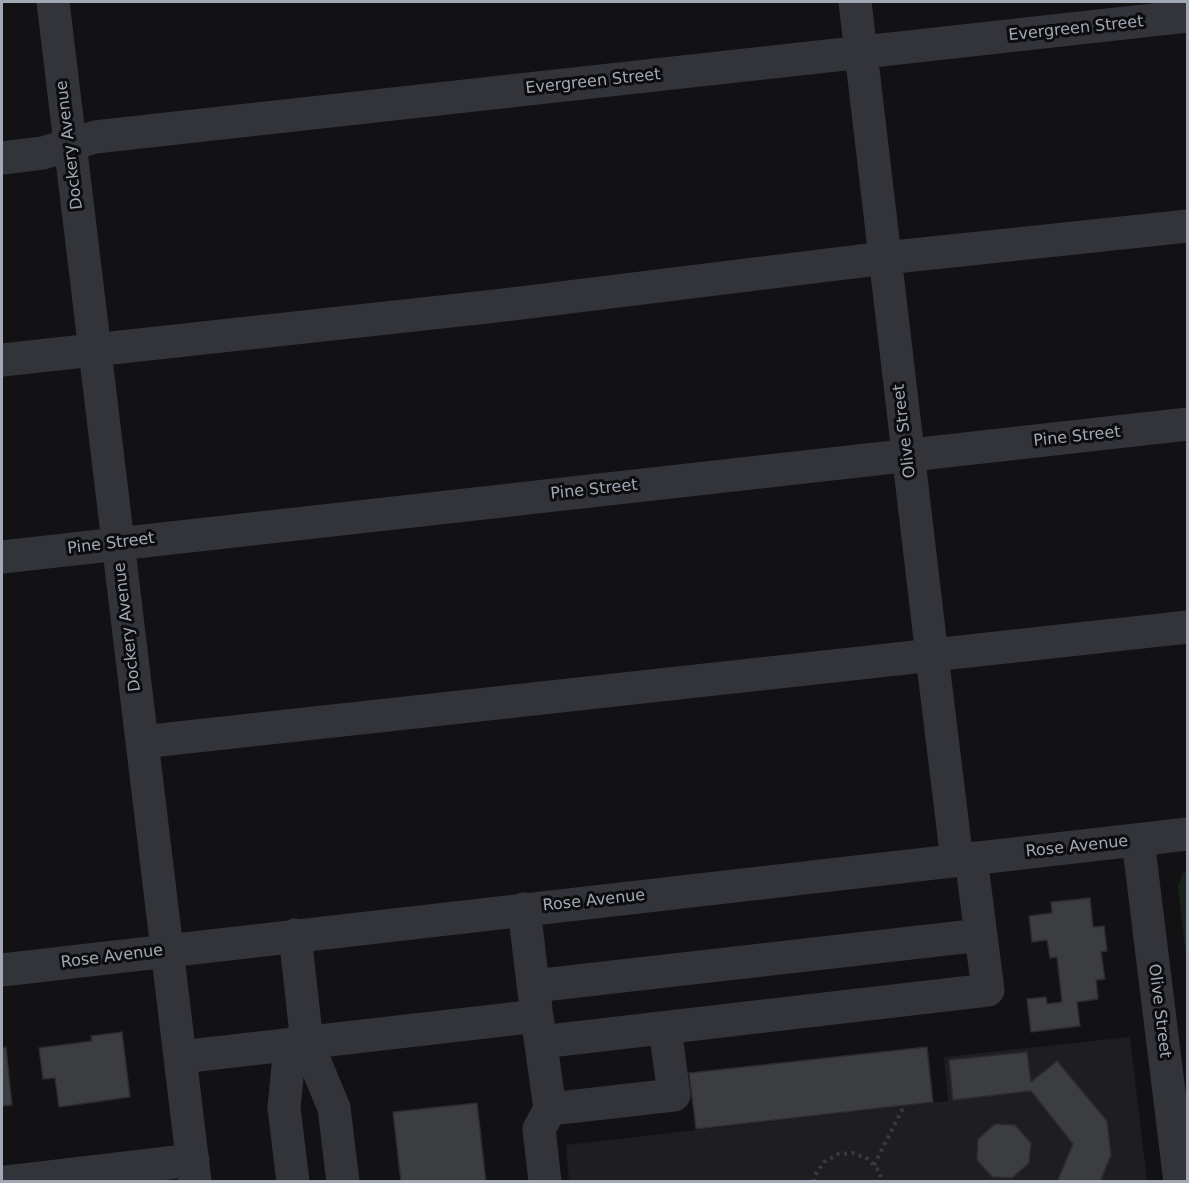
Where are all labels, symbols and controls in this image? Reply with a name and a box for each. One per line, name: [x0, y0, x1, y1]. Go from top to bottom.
street label: Evergreen Street: [1008, 12, 1144, 46]
street label: Evergreen Street: [525, 65, 661, 99]
street label: Dockery Avenue: [53, 79, 87, 211]
street label: Olive Street: [890, 383, 920, 479]
street label: Pine Street: [1033, 423, 1121, 451]
street label: Pine Street: [550, 476, 638, 504]
street label: Pine Street: [66, 529, 156, 559]
street label: Dockery Avenue: [111, 561, 145, 693]
street label: Rose Avenue: [1025, 832, 1129, 862]
street label: Rose Avenue: [542, 886, 646, 916]
street label: Rose Avenue: [60, 941, 164, 973]
street label: Olive Street: [1144, 963, 1174, 1059]

